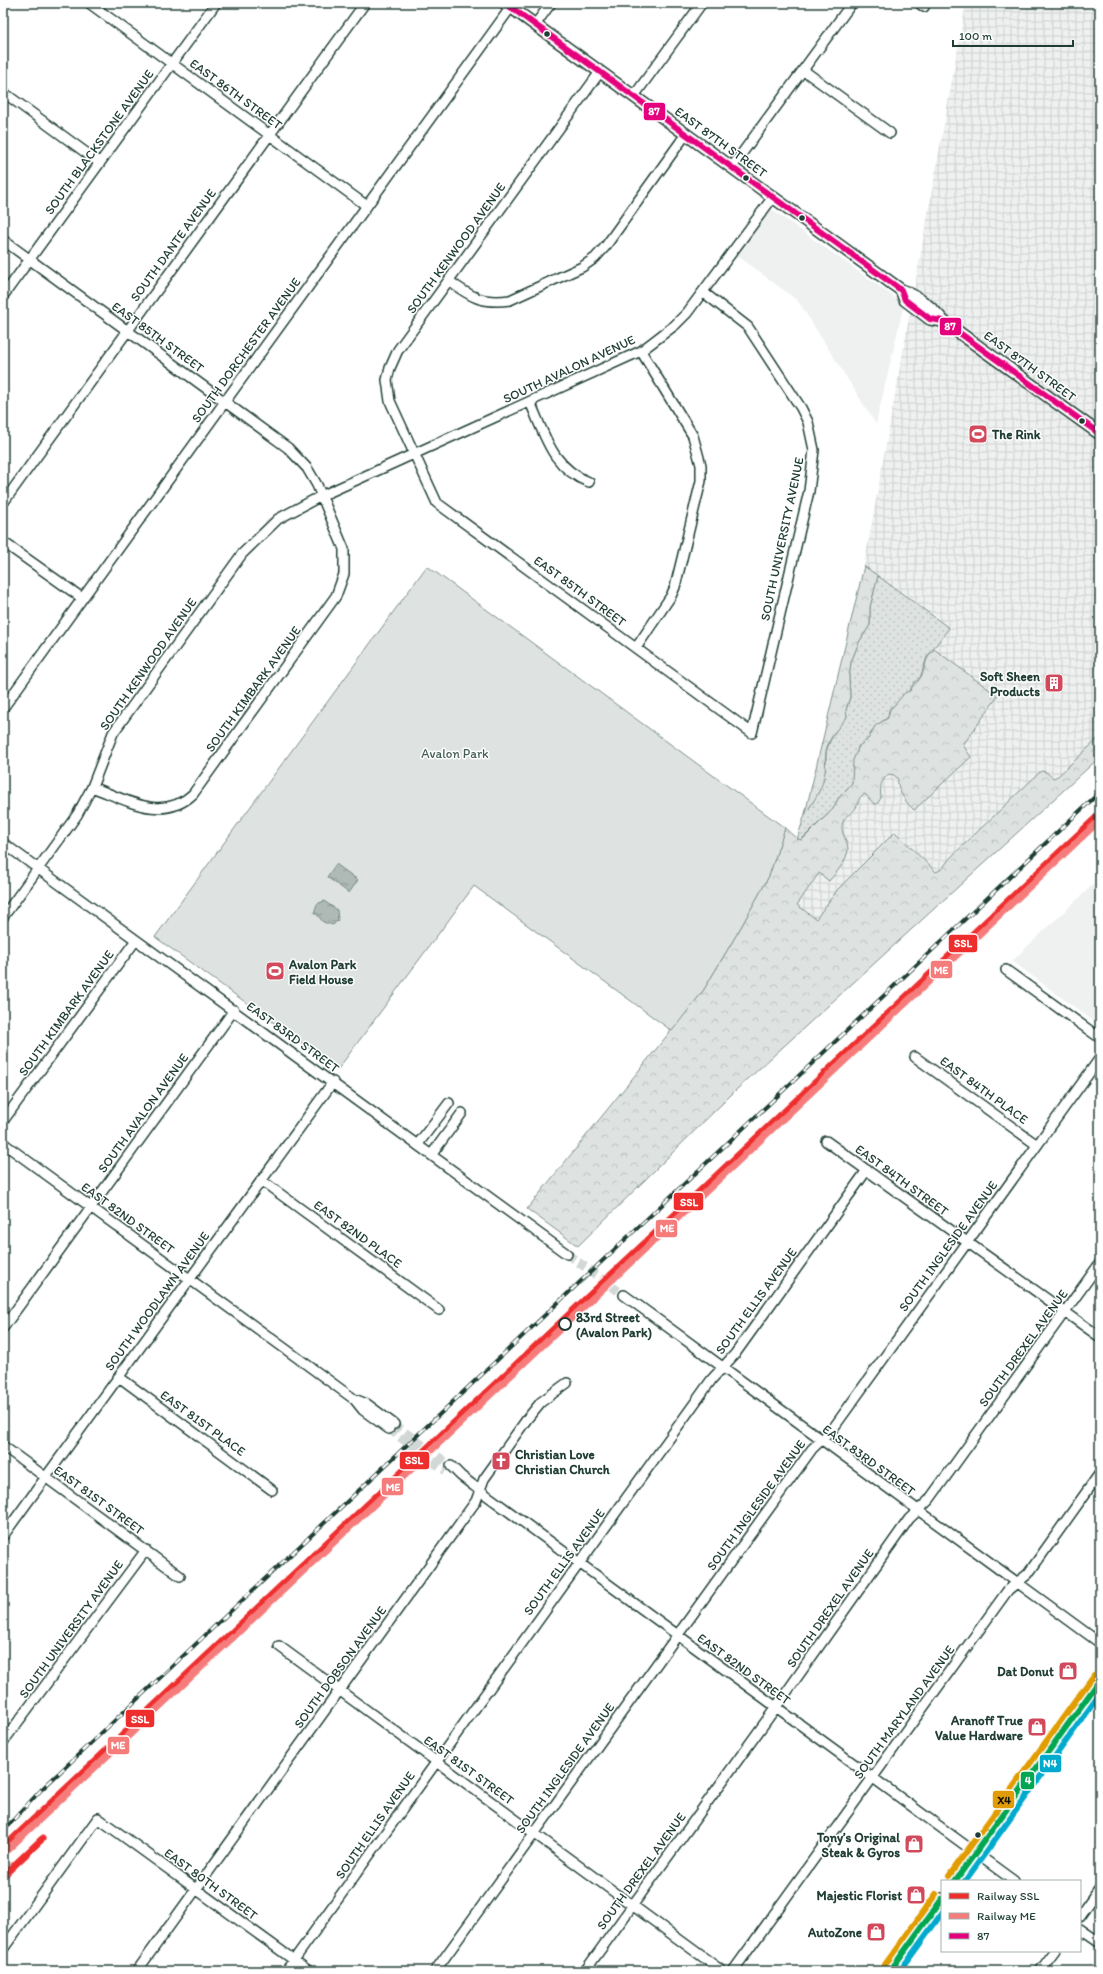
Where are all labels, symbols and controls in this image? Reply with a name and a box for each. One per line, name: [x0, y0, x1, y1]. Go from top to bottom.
scale bar: [953, 22, 1073, 48]
unlabelled marker: [542, 29, 552, 39]
text: 100 m: [959, 29, 992, 43]
street label: EAST 86TH STREET: [187, 55, 286, 133]
street label: SOUTH BLACKSTONE AVENUE: [41, 67, 157, 217]
line badge: 87: [643, 102, 666, 121]
street label: EAST 87TH STREET: [672, 104, 770, 181]
text: 87: [648, 105, 660, 118]
unlabelled marker: [741, 173, 751, 183]
street label: SOUTH KENWOOD AVENUE: [403, 180, 509, 316]
street label: SOUTH DANTE AVENUE: [127, 186, 219, 304]
unlabelled marker: [797, 213, 807, 223]
street label: SOUTH DORCHESTER AVENUE: [188, 275, 304, 425]
street label: EAST 85TH STREET: [109, 298, 208, 376]
line badge: 87: [939, 317, 962, 336]
text: 87: [944, 320, 956, 333]
street label: EAST 87TH STREET: [981, 328, 1079, 405]
street label: SOUTH AVALON AVENUE: [501, 332, 637, 406]
unlabelled marker: [1077, 416, 1087, 426]
sports icon: The Rink: [967, 423, 989, 445]
place label: The Rink: [991, 427, 1041, 442]
street label: SOUTH UNIVERSITY AVENUE: [757, 456, 807, 622]
street label: EAST 85TH STREET: [531, 552, 630, 630]
street label: SOUTH KENWOOD AVENUE: [97, 595, 199, 733]
street label: SOUTH KIMBARK AVENUE: [202, 623, 304, 755]
place label: Soft Sheen Products: [980, 669, 1041, 699]
building icon: Soft Sheen Products: [1043, 672, 1065, 694]
park label: Avalon Park: [421, 746, 489, 761]
line badge: SSL: [948, 934, 978, 953]
text: SSL: [954, 937, 972, 950]
street label: SOUTH KIMBARK AVENUE: [15, 947, 117, 1079]
place label: Avalon Park Field House: [288, 957, 357, 987]
sports icon: Avalon Park Field House: [264, 960, 286, 982]
line badge: ME: [930, 960, 953, 979]
text: ME: [934, 964, 948, 977]
street label: EAST 83RD STREET: [244, 998, 343, 1076]
street label: SOUTH AVALON AVENUE: [95, 1050, 191, 1176]
street label: EAST 84TH PLACE: [937, 1053, 1031, 1127]
street label: EAST 84TH STREET: [853, 1141, 952, 1219]
street label: SOUTH INGLESIDE AVENUE: [896, 1178, 1000, 1314]
street label: EAST 82ND STREET: [78, 1179, 178, 1257]
line badge: SSL: [673, 1192, 704, 1211]
text: SSL: [680, 1196, 698, 1209]
street label: EAST 82ND PLACE: [311, 1197, 405, 1271]
line badge: ME: [655, 1219, 678, 1238]
text: ME: [660, 1222, 674, 1235]
street label: SOUTH WOODLAWN AVENUE: [102, 1229, 212, 1373]
street label: SOUTH ELLIS AVENUE: [712, 1245, 800, 1357]
street label: SOUTH DREXEL AVENUE: [975, 1286, 1071, 1410]
place label: 83rd Street (Avalon Park): [576, 1310, 652, 1341]
marker: 83rd Street (Avalon Park): [558, 1317, 572, 1331]
street label: EAST 81ST PLACE: [158, 1387, 248, 1459]
street label: EAST 83RD STREET: [820, 1421, 919, 1499]
street label: SOUTH INGLESIDE AVENUE: [704, 1437, 808, 1573]
place label: Christian Love Christian Church: [515, 1447, 611, 1477]
church icon: Christian Love Christian Church: [490, 1450, 512, 1472]
line badge: SSL: [399, 1451, 430, 1470]
text: SSL: [405, 1454, 423, 1467]
street label: EAST 81ST STREET: [51, 1462, 148, 1538]
line badge: ME: [381, 1477, 404, 1496]
text: ME: [386, 1481, 400, 1494]
street label: SOUTH ELLIS AVENUE: [520, 1506, 608, 1618]
street label: SOUTH DREXEL AVENUE: [783, 1546, 877, 1670]
street label: SOUTH UNIVERSITY AVENUE: [16, 1557, 126, 1701]
street label: SOUTH DOBSON AVENUE: [291, 1603, 389, 1731]
street label: EAST 82ND STREET: [694, 1630, 794, 1708]
street label: SOUTH MARYLAND AVENUE: [850, 1642, 958, 1782]
shop icon: Dat Donut: [1057, 1660, 1079, 1682]
place label: Dat Donut: [997, 1664, 1054, 1679]
street label: SOUTH INGLESIDE AVENUE: [513, 1700, 617, 1836]
line badge: SSL: [125, 1709, 155, 1728]
text: SSL: [131, 1713, 149, 1726]
place label: Aranoff True Value Hardware: [935, 1713, 1023, 1743]
shop icon: Aranoff True Value Hardware: [1026, 1716, 1048, 1738]
street label: EAST 81ST STREET: [421, 1732, 518, 1808]
line badge: ME: [107, 1736, 130, 1755]
text: ME: [111, 1739, 125, 1752]
line badge: N4: [1039, 1754, 1062, 1773]
text: N4: [1043, 1757, 1057, 1770]
street label: SOUTH ELLIS AVENUE: [332, 1768, 418, 1882]
line badge: 4: [1020, 1771, 1035, 1790]
text: 4: [1025, 1774, 1032, 1787]
line badge: X4: [992, 1790, 1015, 1809]
text: X4: [997, 1794, 1011, 1807]
street label: SOUTH DREXEL AVENUE: [593, 1809, 689, 1933]
place label: Tony’s Original Steak & Gyros: [816, 1830, 900, 1861]
unlabelled marker: [973, 1830, 983, 1840]
shop icon: Tony’s Original Steak & Gyros: [903, 1833, 925, 1855]
street label: EAST 80TH STREET: [161, 1845, 261, 1923]
legend: [941, 1880, 1081, 1952]
shop icon: Majestic Florist: [905, 1884, 927, 1906]
place label: Majestic Florist: [816, 1888, 902, 1904]
text: Railway SSL: [977, 1889, 1039, 1903]
text: Railway ME: [977, 1909, 1036, 1923]
shop icon: AutoZone: [865, 1921, 887, 1943]
place label: AutoZone: [807, 1925, 862, 1940]
text: 87: [977, 1929, 990, 1943]

